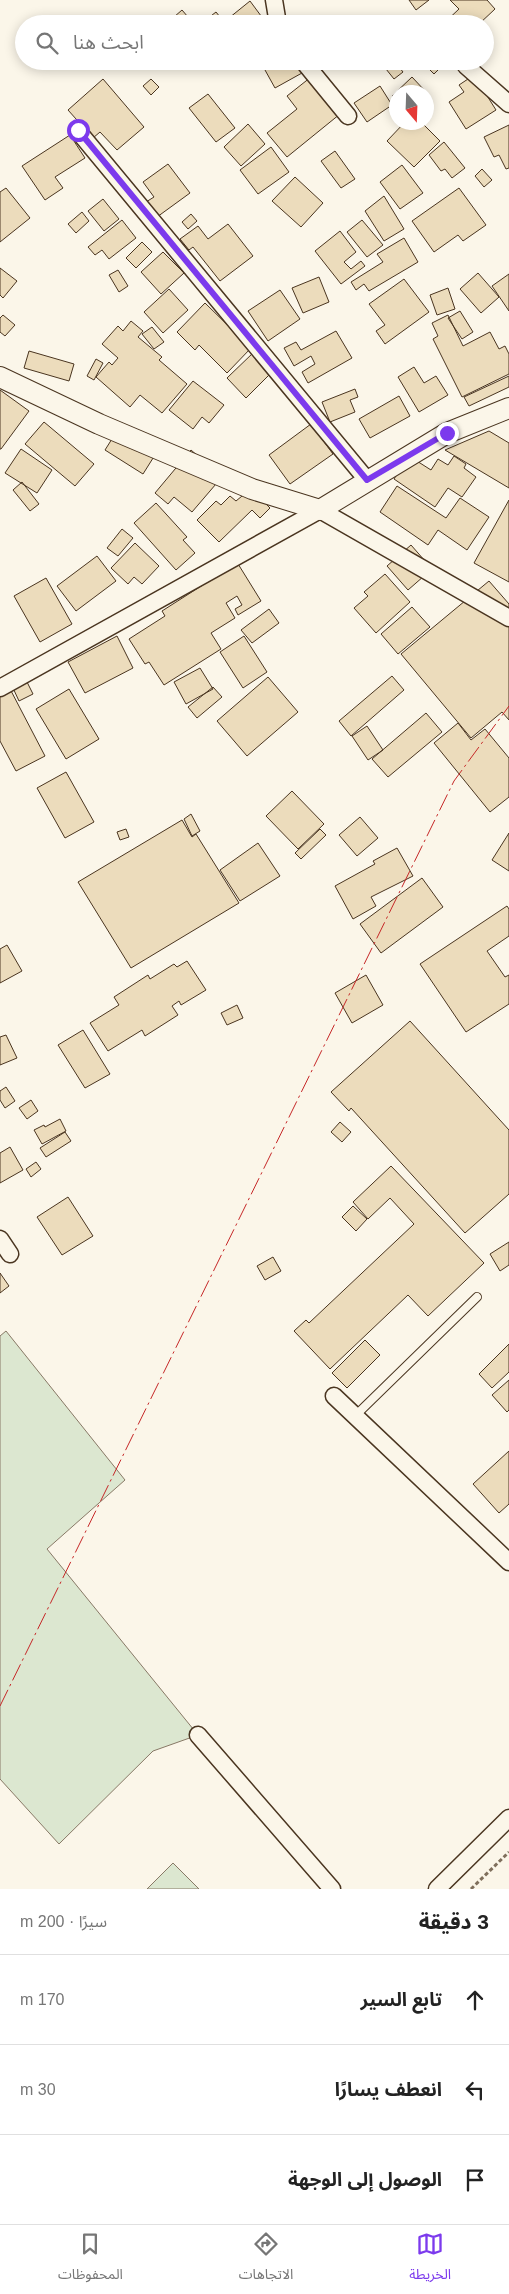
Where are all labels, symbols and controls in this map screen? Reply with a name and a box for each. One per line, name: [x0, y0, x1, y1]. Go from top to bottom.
search box: [15, 15, 494, 70]
icon: search: [33, 29, 61, 57]
text: ابحث هنا: [73, 32, 144, 53]
north arrow: [389, 85, 434, 130]
route start: [67, 119, 90, 142]
route end: [436, 422, 459, 445]
text: 3 دقيقة: [419, 1910, 489, 1933]
text: سيرًا · 200 m: [20, 1913, 107, 1930]
icon: ahead: [461, 1986, 489, 2014]
text: تابع السير: [360, 1989, 442, 2010]
text: 170 m: [20, 1991, 64, 2008]
icon: left: [461, 2076, 489, 2104]
text: انعطف يسارًا: [335, 2079, 442, 2100]
text: 30 m: [20, 2081, 56, 2098]
icon: arrive: [461, 2166, 489, 2194]
text: الوصول إلى الوجهة: [288, 2169, 442, 2190]
tab: المحفوظات: [58, 2230, 123, 2289]
tab: الاتجاهات: [239, 2230, 293, 2289]
tab: الخريطة: [409, 2230, 451, 2289]

